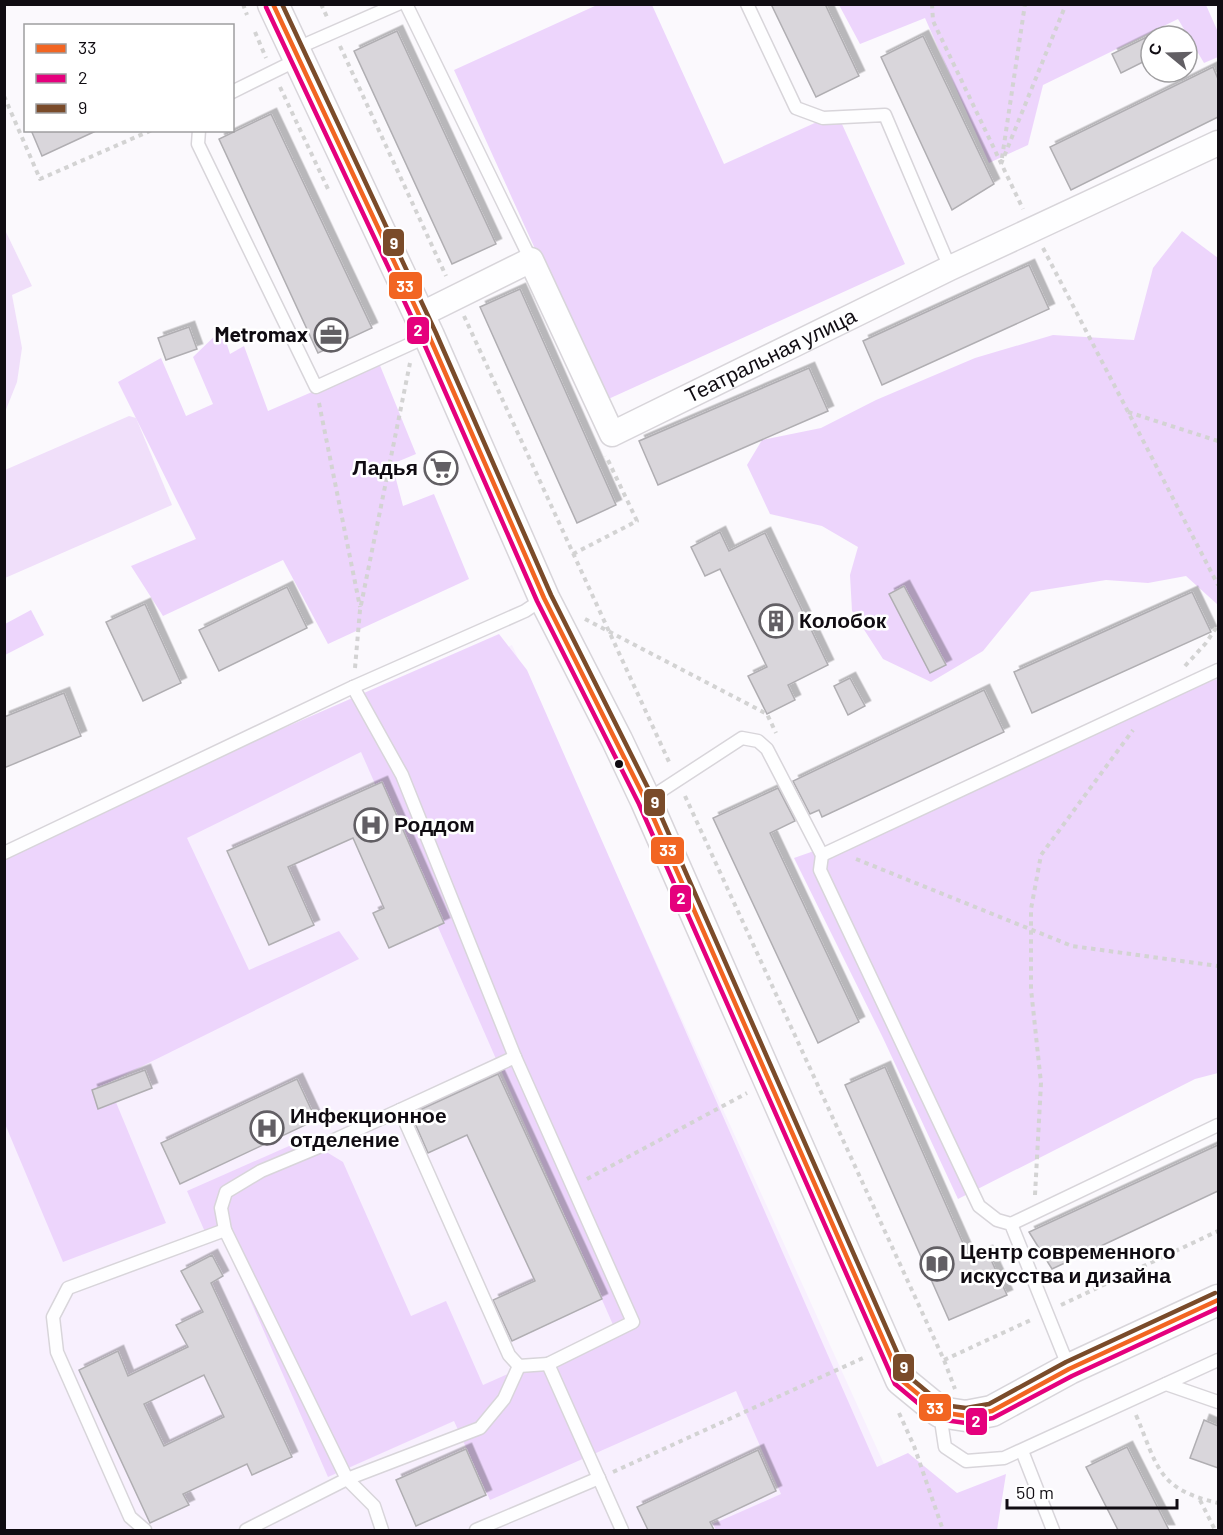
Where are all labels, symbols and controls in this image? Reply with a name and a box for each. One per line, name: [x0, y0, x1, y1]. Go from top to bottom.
legend: [24, 24, 234, 132]
north arrow: [1139, 24, 1199, 84]
text: 33: [78, 36, 97, 58]
text: С: [1143, 40, 1165, 58]
text: 2: [78, 66, 88, 88]
text: 9: [78, 96, 87, 118]
line badge: 9: [382, 228, 405, 257]
text: 9: [390, 233, 398, 252]
line badge: 33: [388, 271, 423, 300]
text: 33: [396, 276, 414, 295]
street label: Театральная улица: [681, 302, 860, 407]
line badge: 2: [406, 316, 430, 345]
office icon: Metromax: [313, 317, 349, 353]
text: 2: [414, 320, 423, 339]
place label: Metromax: [214, 321, 308, 346]
supermarket icon: Ладья: [423, 450, 459, 486]
place label: Ладья: [353, 454, 418, 479]
building icon: Колобок: [758, 603, 794, 639]
place label: Колобок: [799, 607, 887, 632]
unlabelled marker: [613, 758, 625, 770]
line badge: 9: [643, 788, 666, 817]
text: 9: [651, 792, 659, 811]
hospital icon: Роддом: [353, 807, 389, 843]
place label: Роддом: [394, 811, 475, 836]
line badge: 33: [650, 836, 685, 865]
text: 33: [659, 840, 677, 859]
line badge: 2: [669, 884, 692, 913]
text: 2: [677, 888, 686, 907]
place label: Инфекционное отделение: [290, 1102, 447, 1151]
hospital icon: Инфекционное отделение: [249, 1110, 285, 1146]
place label: Центр современного искусства и дизайна: [960, 1238, 1176, 1287]
library icon: Центр современного искусства и дизайна: [919, 1246, 955, 1282]
line badge: 9: [892, 1353, 915, 1382]
text: 9: [900, 1357, 908, 1376]
line badge: 33: [918, 1393, 952, 1422]
text: 33: [926, 1398, 944, 1417]
line badge: 2: [965, 1407, 988, 1436]
text: 2: [972, 1411, 981, 1430]
scale bar: [1007, 1472, 1176, 1510]
text: 50 m: [1016, 1481, 1054, 1503]

